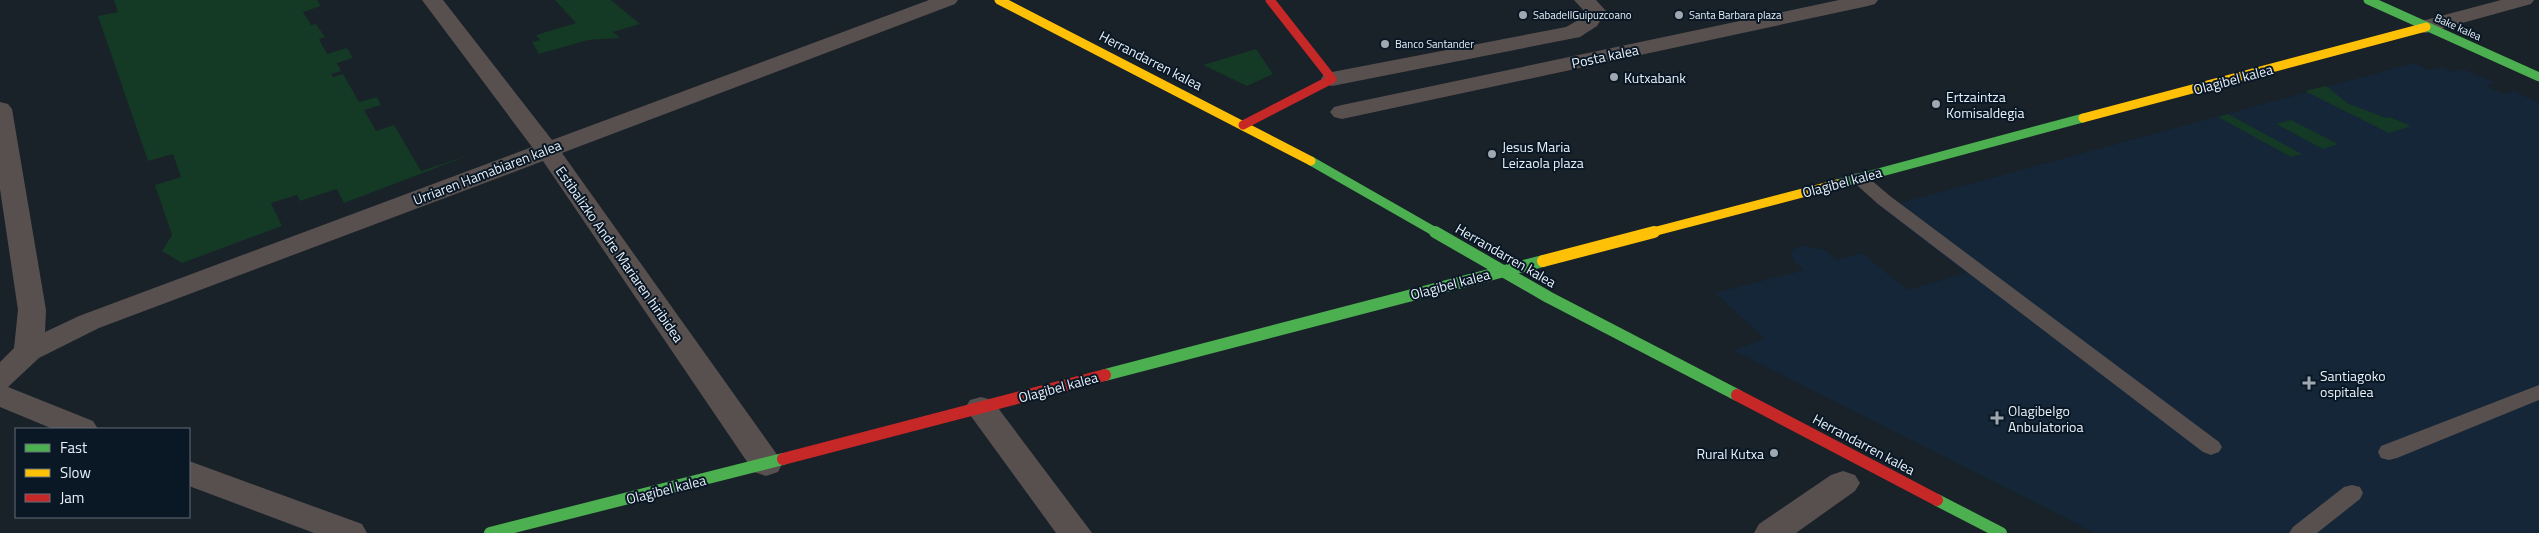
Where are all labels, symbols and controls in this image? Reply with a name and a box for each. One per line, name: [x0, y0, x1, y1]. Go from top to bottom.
place label: SabadellGuipuzcoano: [1533, 7, 1632, 23]
place label: Santa Barbara plaza: [1689, 7, 1782, 23]
marker: SabadellGuipuzcoano: [1517, 9, 1529, 21]
marker: Santa Barbara plaza: [1673, 9, 1685, 21]
street label: Bake kalea: [2432, 10, 2484, 45]
street label: Herrandarren kalea: [1096, 25, 1206, 95]
place label: Banco Santander: [1395, 36, 1474, 52]
marker: Banco Santander: [1379, 38, 1391, 50]
street label: Posta kalea: [1569, 39, 1641, 73]
street label: Olagibel kalea: [2191, 58, 2275, 100]
place label: Kutxabank: [1624, 67, 1686, 88]
marker: Kutxabank: [1608, 71, 1620, 83]
place label: Ertzaintza Komisaldegia: [1946, 86, 2024, 123]
marker: Ertzaintza Komisaldegia: [1930, 98, 1942, 110]
street label: Urriaren Hamabiaren kalea: [410, 134, 564, 210]
place label: Jesus Maria Leizaola plaza: [1502, 136, 1584, 173]
marker: Jesus Maria Leizaola plaza: [1486, 148, 1498, 160]
street label: Olagibel kalea: [1800, 161, 1884, 203]
street label: Estibalizko Andre Mariaren hiribidea: [551, 162, 689, 346]
street label: Herrandarren kalea: [1452, 218, 1560, 292]
street label: Olagibel kalea: [1408, 263, 1492, 305]
place label: Santiagoko ospitalea: [2320, 365, 2386, 402]
street label: Olagibel kalea: [1016, 366, 1100, 408]
marker: Santiagoko ospitalea: [2302, 376, 2316, 390]
place label: Olagibelgo Anbulatorioa: [2008, 400, 2084, 437]
street label: Herrandarren kalea: [1809, 408, 1919, 480]
marker: Olagibelgo Anbulatorioa: [1990, 411, 2004, 425]
legend: [15, 428, 190, 518]
text: Fast: [60, 436, 88, 459]
place label: Rural Kutxa: [1696, 443, 1764, 464]
marker: Rural Kutxa: [1768, 447, 1780, 459]
text: Slow: [60, 461, 91, 484]
street label: Olagibel kalea: [624, 469, 708, 509]
text: Jam: [60, 486, 84, 509]

